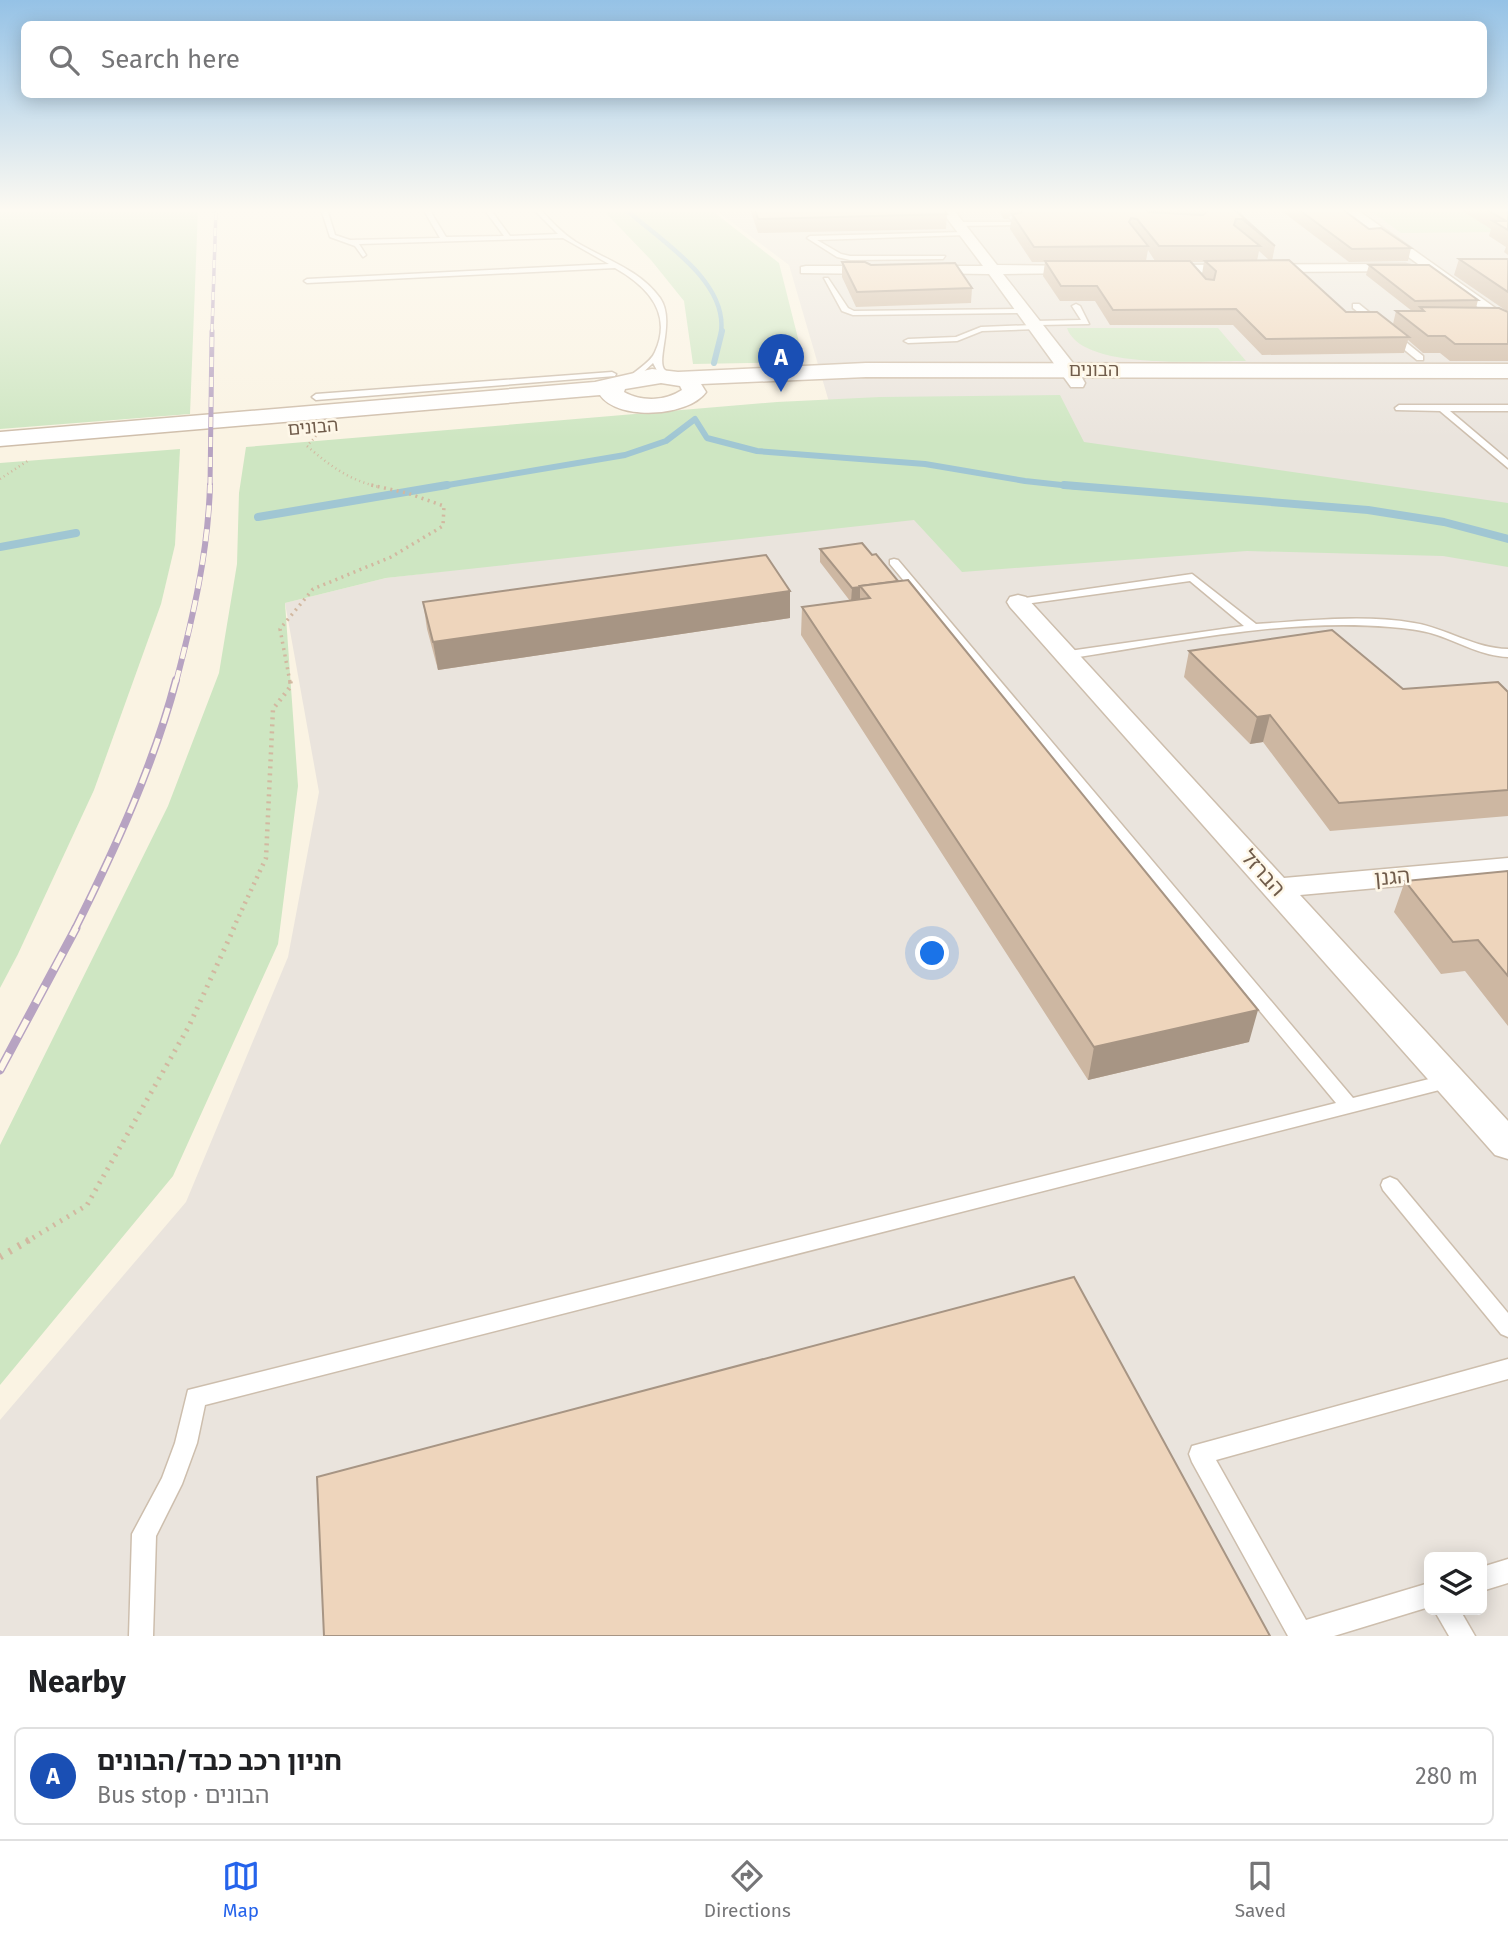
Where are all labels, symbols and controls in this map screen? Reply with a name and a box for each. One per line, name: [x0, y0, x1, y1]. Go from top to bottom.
search box: [21, 21, 1487, 98]
icon: search: [45, 41, 83, 79]
text: Search here: [101, 44, 240, 75]
pin: A: [758, 334, 804, 392]
street label: הבונים: [1069, 359, 1119, 381]
street label: הבונים: [287, 414, 339, 440]
street label: הברזל: [1235, 844, 1291, 902]
street label: הגנן: [1373, 862, 1411, 892]
your location: [915, 936, 949, 970]
map controls: [1424, 1552, 1487, 1615]
button: layers: [1424, 1552, 1487, 1615]
text: Nearby: [28, 1664, 126, 1700]
text: חניון רכב כבד/הבונים: [97, 1746, 342, 1777]
text: A: [46, 1762, 60, 1790]
text: 280 m: [1415, 1762, 1478, 1790]
text: Bus stop · הבונים: [97, 1781, 269, 1809]
tab: Map: [222, 1857, 260, 1922]
tab: Directions: [704, 1857, 791, 1922]
tab: Saved: [1235, 1857, 1286, 1922]

